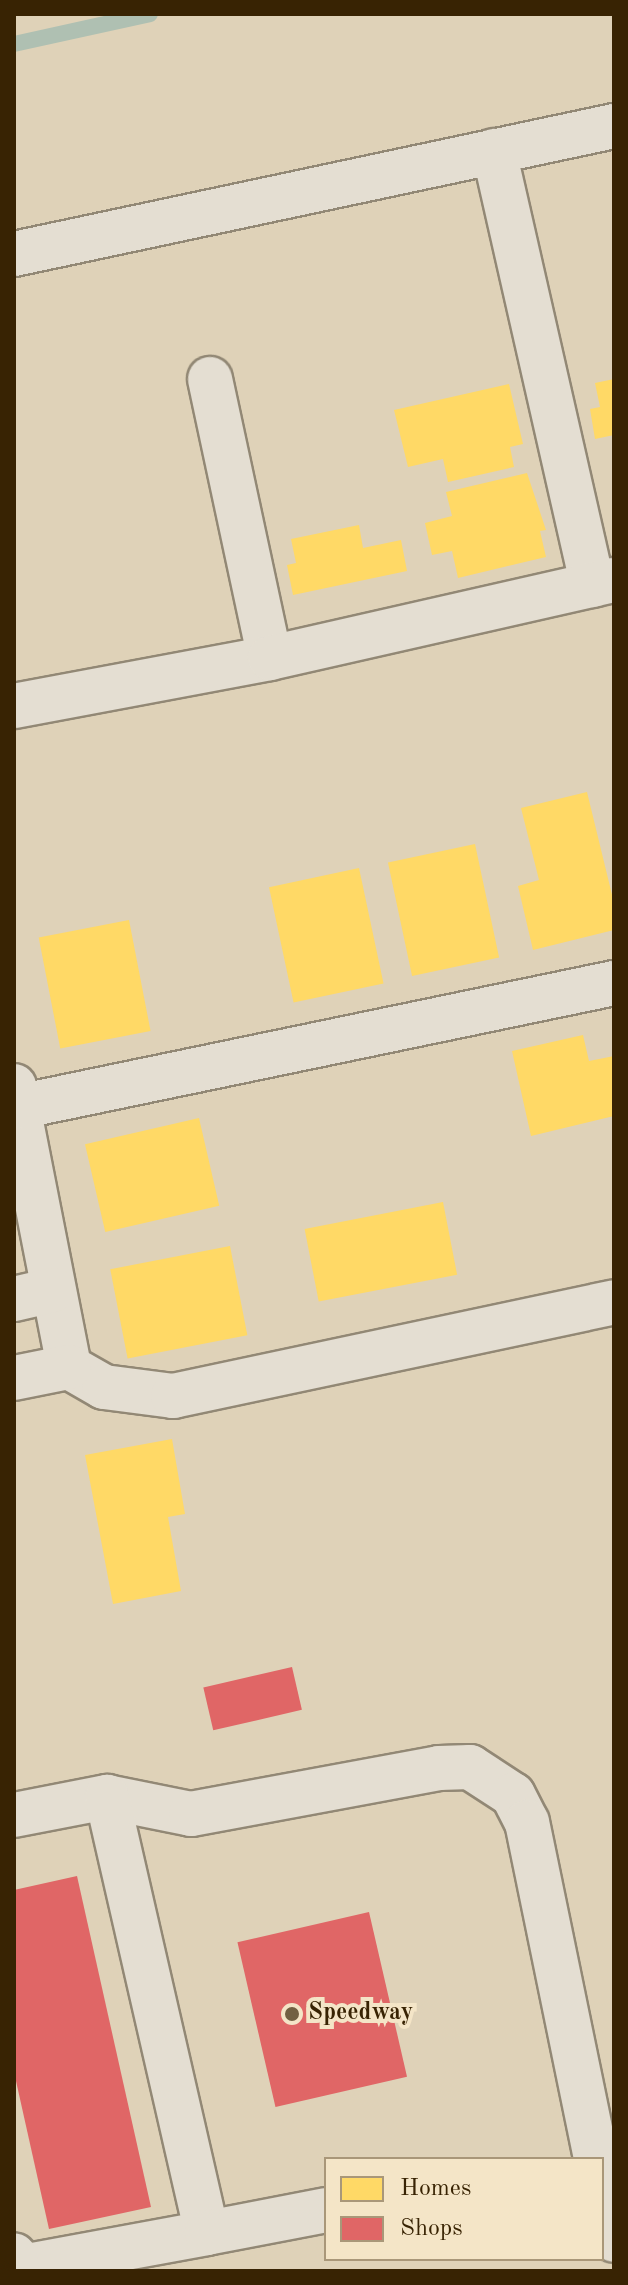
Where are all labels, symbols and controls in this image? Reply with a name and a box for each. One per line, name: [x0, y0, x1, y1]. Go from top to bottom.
place label: Speedway: [308, 2000, 413, 2028]
marker: Speedway: [283, 2005, 301, 2023]
legend: [324, 2157, 604, 2261]
text: Homes: [400, 2177, 471, 2201]
text: Shops: [400, 2217, 463, 2241]

